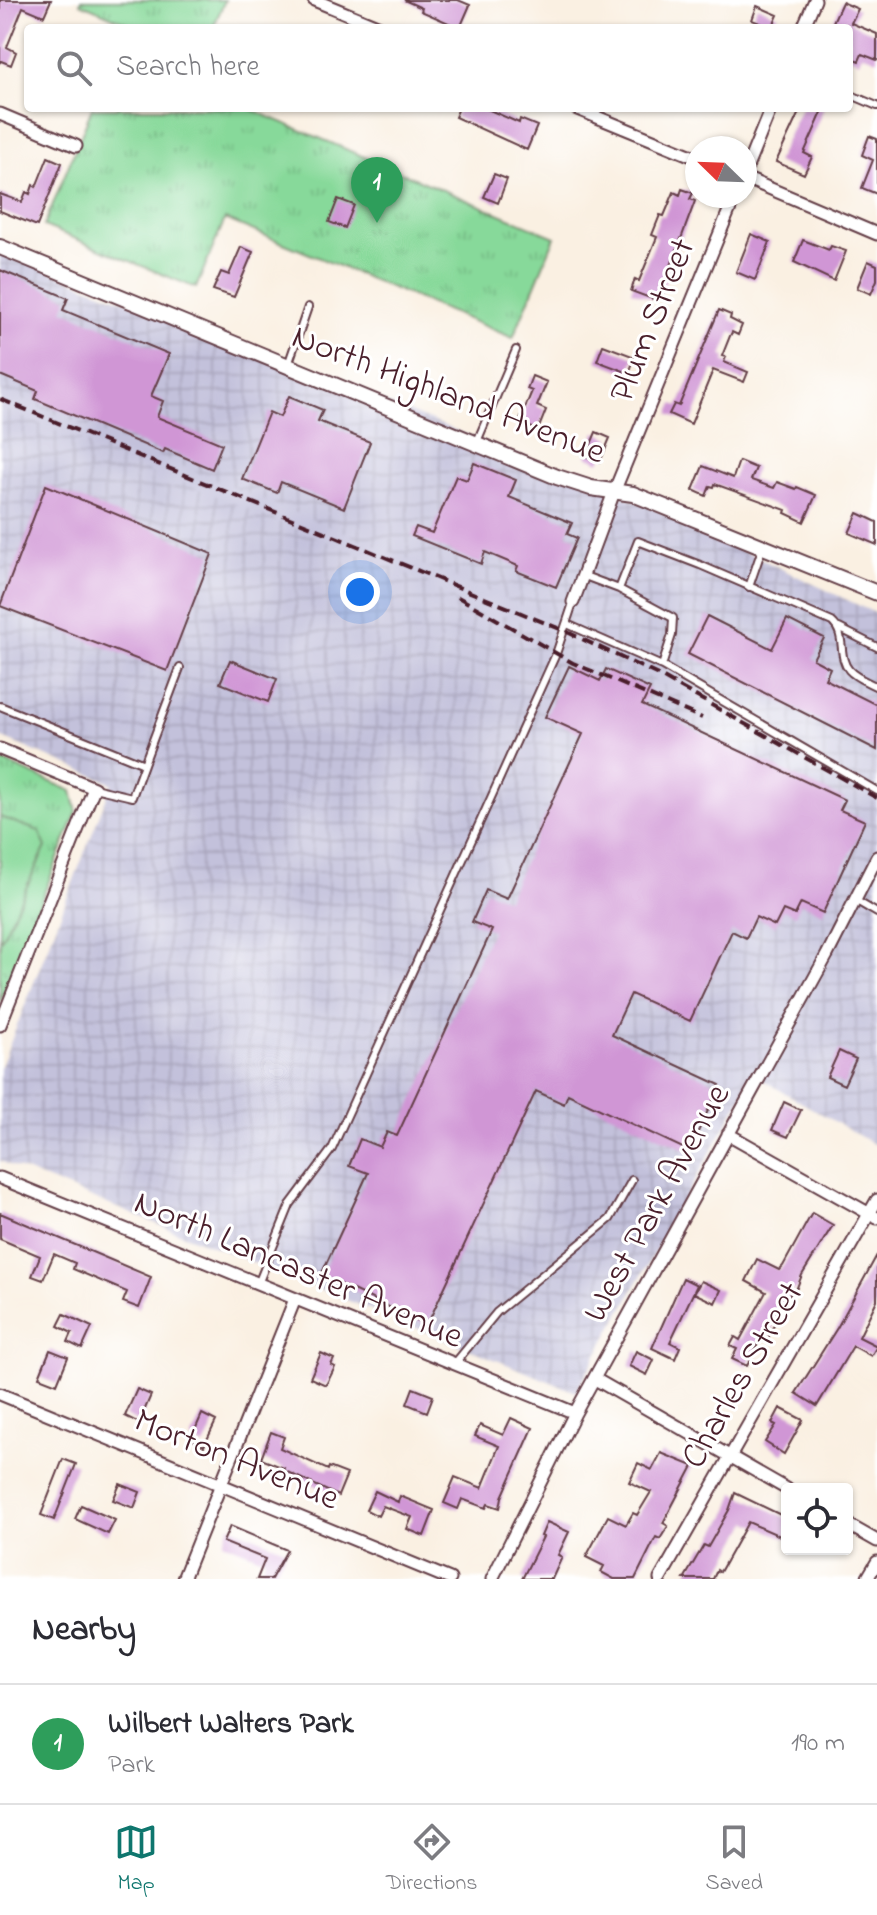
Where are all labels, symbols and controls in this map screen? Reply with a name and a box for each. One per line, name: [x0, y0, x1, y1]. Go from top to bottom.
search box: [24, 24, 853, 112]
icon: search: [52, 46, 96, 90]
text: Search here: [116, 46, 260, 90]
north arrow: [685, 136, 757, 208]
pin: 1: [351, 157, 403, 223]
street label: Plum Street: [597, 231, 711, 411]
street label: North Highland Avenue: [284, 312, 613, 480]
your location: [340, 572, 380, 612]
street label: West Park Avenue: [571, 1074, 746, 1333]
street label: North Lancaster Avenue: [125, 1178, 471, 1365]
street label: Charles Street: [669, 1273, 819, 1479]
street label: Morton Avenue: [126, 1396, 347, 1527]
map controls: [781, 1483, 853, 1555]
button: locate: [781, 1483, 853, 1555]
text: Nearby: [32, 1606, 136, 1656]
text: Wilbert Walters Park: [108, 1703, 354, 1747]
text: 1: [54, 1725, 62, 1763]
text: 190 m: [791, 1725, 845, 1763]
text: Park: [108, 1747, 155, 1785]
tab: Map: [114, 1820, 158, 1900]
tab: Directions: [386, 1820, 477, 1900]
tab: Saved: [706, 1820, 763, 1900]

